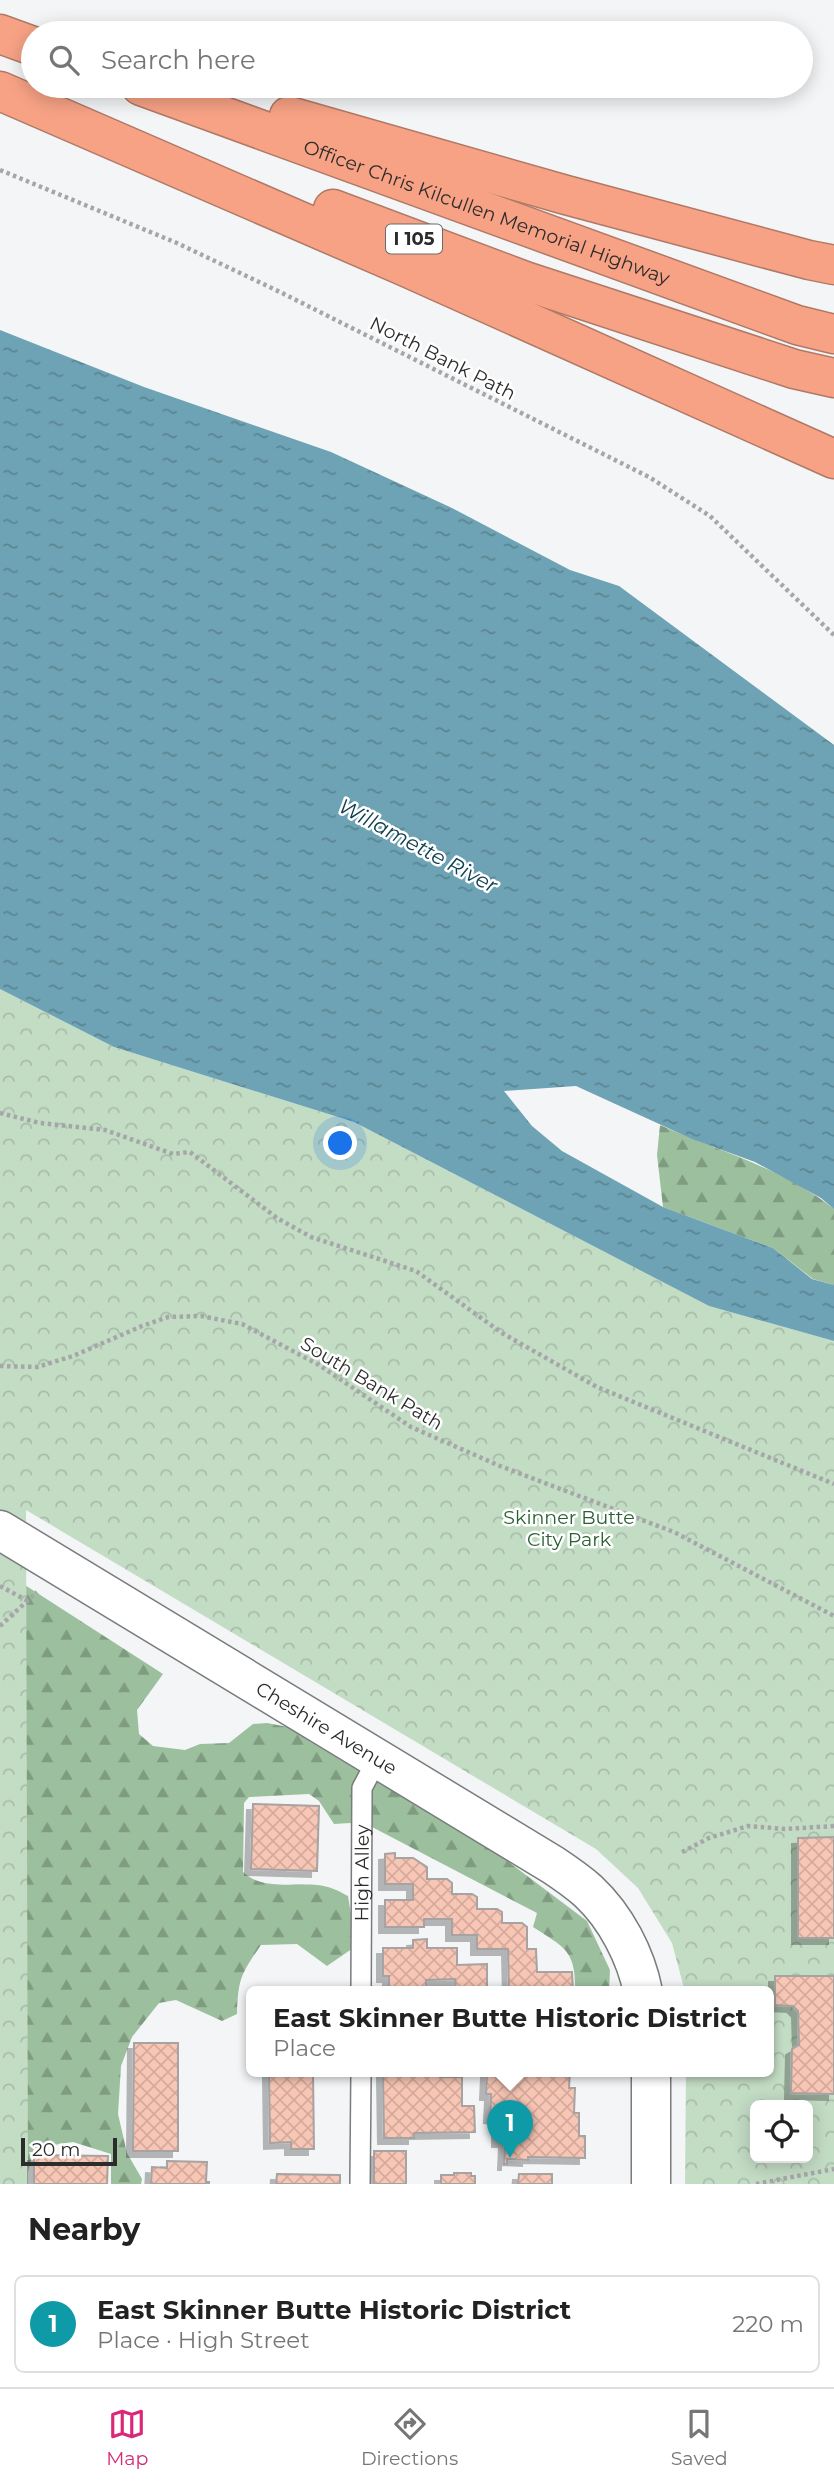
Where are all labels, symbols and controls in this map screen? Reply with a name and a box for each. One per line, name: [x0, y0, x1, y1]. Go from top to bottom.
search box: [21, 21, 813, 98]
icon: search: [45, 41, 83, 79]
text: Search here: [101, 44, 256, 76]
street label: Officer Chris Kilcullen Memorial Highway: [300, 135, 673, 290]
road number: I 105: [386, 225, 442, 254]
street label: North Bank Path: [366, 312, 520, 405]
water label: Willamette River: [335, 793, 502, 898]
your location: [323, 1126, 357, 1160]
street label: South Bank Path: [296, 1332, 447, 1435]
park label: Skinner Butte City Park: [503, 1506, 635, 1551]
street label: Cheshire Avenue: [252, 1677, 401, 1780]
street label: High Alley: [350, 1824, 374, 1922]
popup: [246, 1986, 774, 2077]
text: East Skinner Butte Historic District: [273, 2002, 747, 2034]
text: Place: [273, 2034, 336, 2062]
pin: 1: [487, 2100, 533, 2158]
map controls: [750, 2100, 813, 2163]
button: locate: [750, 2100, 813, 2163]
scale bar: [21, 2135, 117, 2167]
text: 20 m: [32, 2138, 80, 2161]
text: Nearby: [28, 2211, 140, 2248]
text: East Skinner Butte Historic District: [97, 2294, 571, 2326]
text: 1: [48, 2310, 58, 2338]
text: 220 m: [732, 2310, 804, 2338]
text: Place · High Street: [97, 2326, 310, 2354]
tab: Map: [106, 2405, 148, 2470]
tab: Directions: [361, 2405, 458, 2470]
tab: Saved: [671, 2405, 728, 2470]

